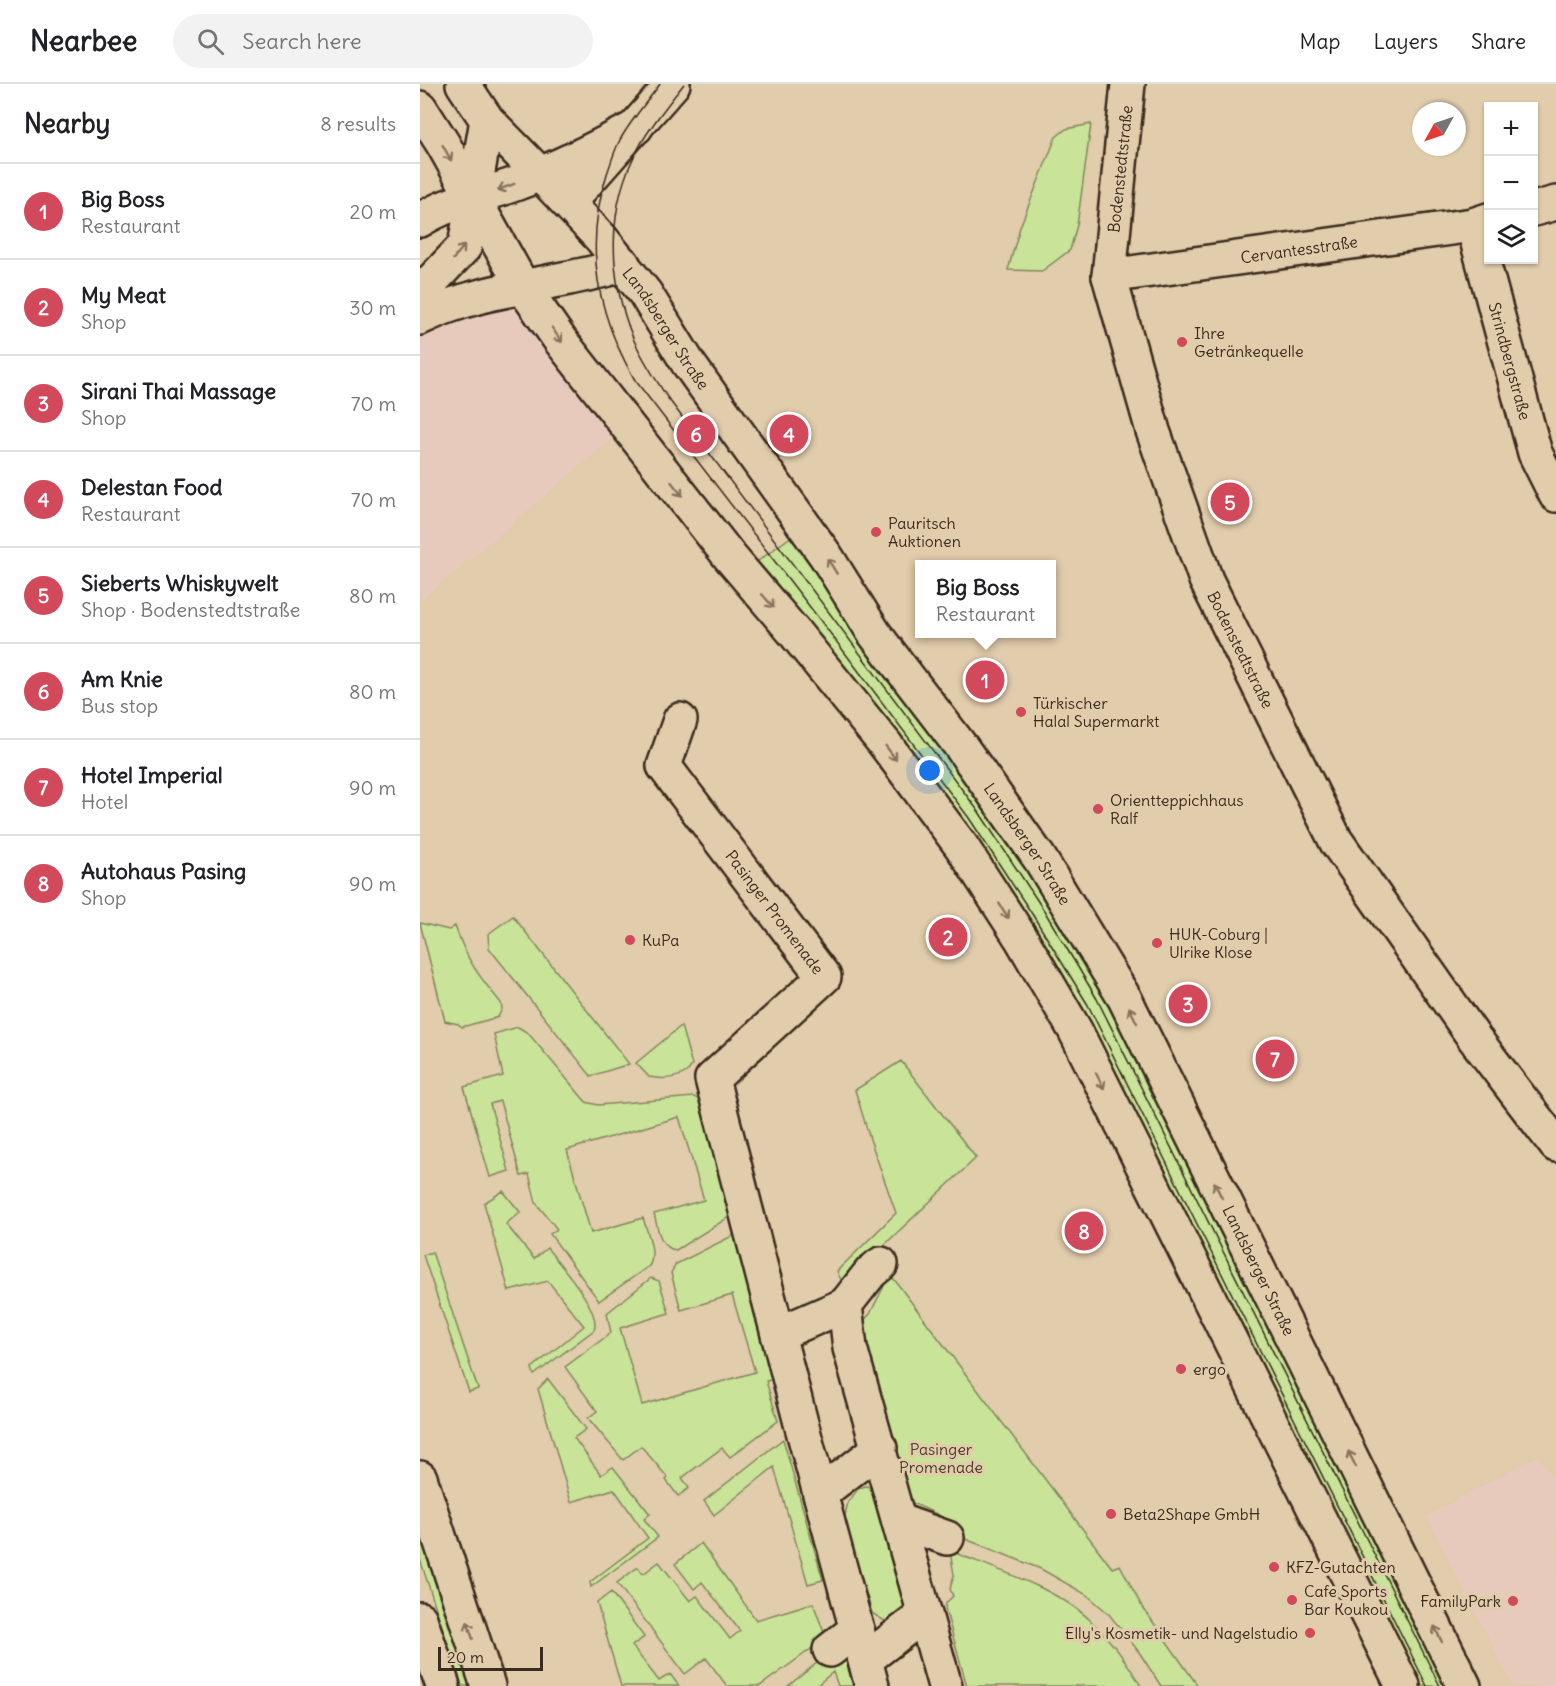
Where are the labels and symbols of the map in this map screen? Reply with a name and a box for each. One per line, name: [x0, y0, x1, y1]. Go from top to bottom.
north arrow: [1412, 102, 1466, 156]
street label: Bodenstedtstraße: [1103, 104, 1137, 234]
one-way arrow: [442, 143, 453, 161]
one-way arrow: [498, 183, 516, 194]
street label: Cervantesstraße: [1239, 231, 1359, 267]
one-way arrow: [452, 245, 466, 260]
street label: Landsberger Straße: [618, 263, 714, 393]
street label: Strindbergstraße: [1484, 300, 1536, 422]
place label: Ihre Getränkequelle: [1194, 323, 1304, 361]
one-way arrow: [551, 327, 563, 343]
marker: Ihre Getränkequelle: [1175, 335, 1189, 349]
pin: 6: [676, 412, 716, 456]
pin: 4: [770, 412, 808, 456]
one-way arrow: [671, 480, 683, 496]
pin: 5: [1210, 480, 1250, 524]
place label: Pauritsch Auktionen: [888, 513, 961, 551]
marker: Pauritsch Auktionen: [869, 525, 883, 539]
one-way arrow: [826, 558, 838, 575]
street label: Bodenstedtstraße: [1203, 588, 1278, 711]
one-way arrow: [761, 593, 775, 608]
pin: 1: [966, 658, 1004, 702]
place label: Türkischer Halal Supermarkt: [1033, 693, 1160, 731]
marker: Türkischer Halal Supermarkt: [1014, 705, 1028, 719]
one-way arrow: [884, 744, 897, 760]
your location: [915, 756, 944, 785]
street label: Landsberger Straße: [980, 779, 1075, 908]
place label: Orientteppichhaus Ralf: [1110, 790, 1244, 828]
marker: Orientteppichhaus Ralf: [1091, 802, 1105, 816]
street label: Pasinger Promenade: [721, 846, 828, 978]
one-way arrow: [997, 903, 1010, 920]
pin: 2: [928, 914, 968, 960]
place label: HUK-Coburg | Ulrike Klose: [1169, 924, 1268, 962]
place label: KuPa: [642, 930, 679, 950]
marker: KuPa: [623, 933, 637, 947]
marker: HUK-Coburg | Ulrike Klose: [1150, 936, 1164, 950]
pin: 3: [1168, 982, 1208, 1026]
one-way arrow: [1126, 1006, 1138, 1024]
pin: 7: [1256, 1036, 1294, 1082]
one-way arrow: [1095, 1071, 1107, 1089]
one-way arrow: [1212, 1182, 1223, 1200]
street label: Landsberger Straße: [1219, 1202, 1299, 1339]
pin: 8: [1064, 1208, 1104, 1254]
place label: ergo: [1193, 1359, 1226, 1379]
marker: ergo: [1174, 1362, 1188, 1376]
park label: Pasinger Promenade: [899, 1439, 983, 1477]
one-way arrow: [1345, 1450, 1357, 1468]
place label: Beta2Shape GmbH: [1123, 1504, 1260, 1524]
marker: Beta2Shape GmbH: [1104, 1507, 1118, 1521]
place label: KFZ-Gutachten: [1286, 1557, 1396, 1577]
marker: KFZ-Gutachten: [1267, 1560, 1281, 1574]
place label: Cafe Sports Bar Koukou: [1304, 1581, 1388, 1619]
place label: FamilyPark: [1420, 1591, 1501, 1611]
marker: Cafe Sports Bar Koukou: [1285, 1593, 1299, 1607]
marker: FamilyPark: [1506, 1594, 1520, 1608]
one-way arrow: [464, 1621, 475, 1640]
place label: Elly's Kosmetik- und Nagelstudio: [1065, 1623, 1298, 1643]
one-way arrow: [1432, 1625, 1443, 1643]
marker: Elly's Kosmetik- und Nagelstudio: [1303, 1626, 1317, 1640]
scale bar: [438, 1644, 543, 1672]

